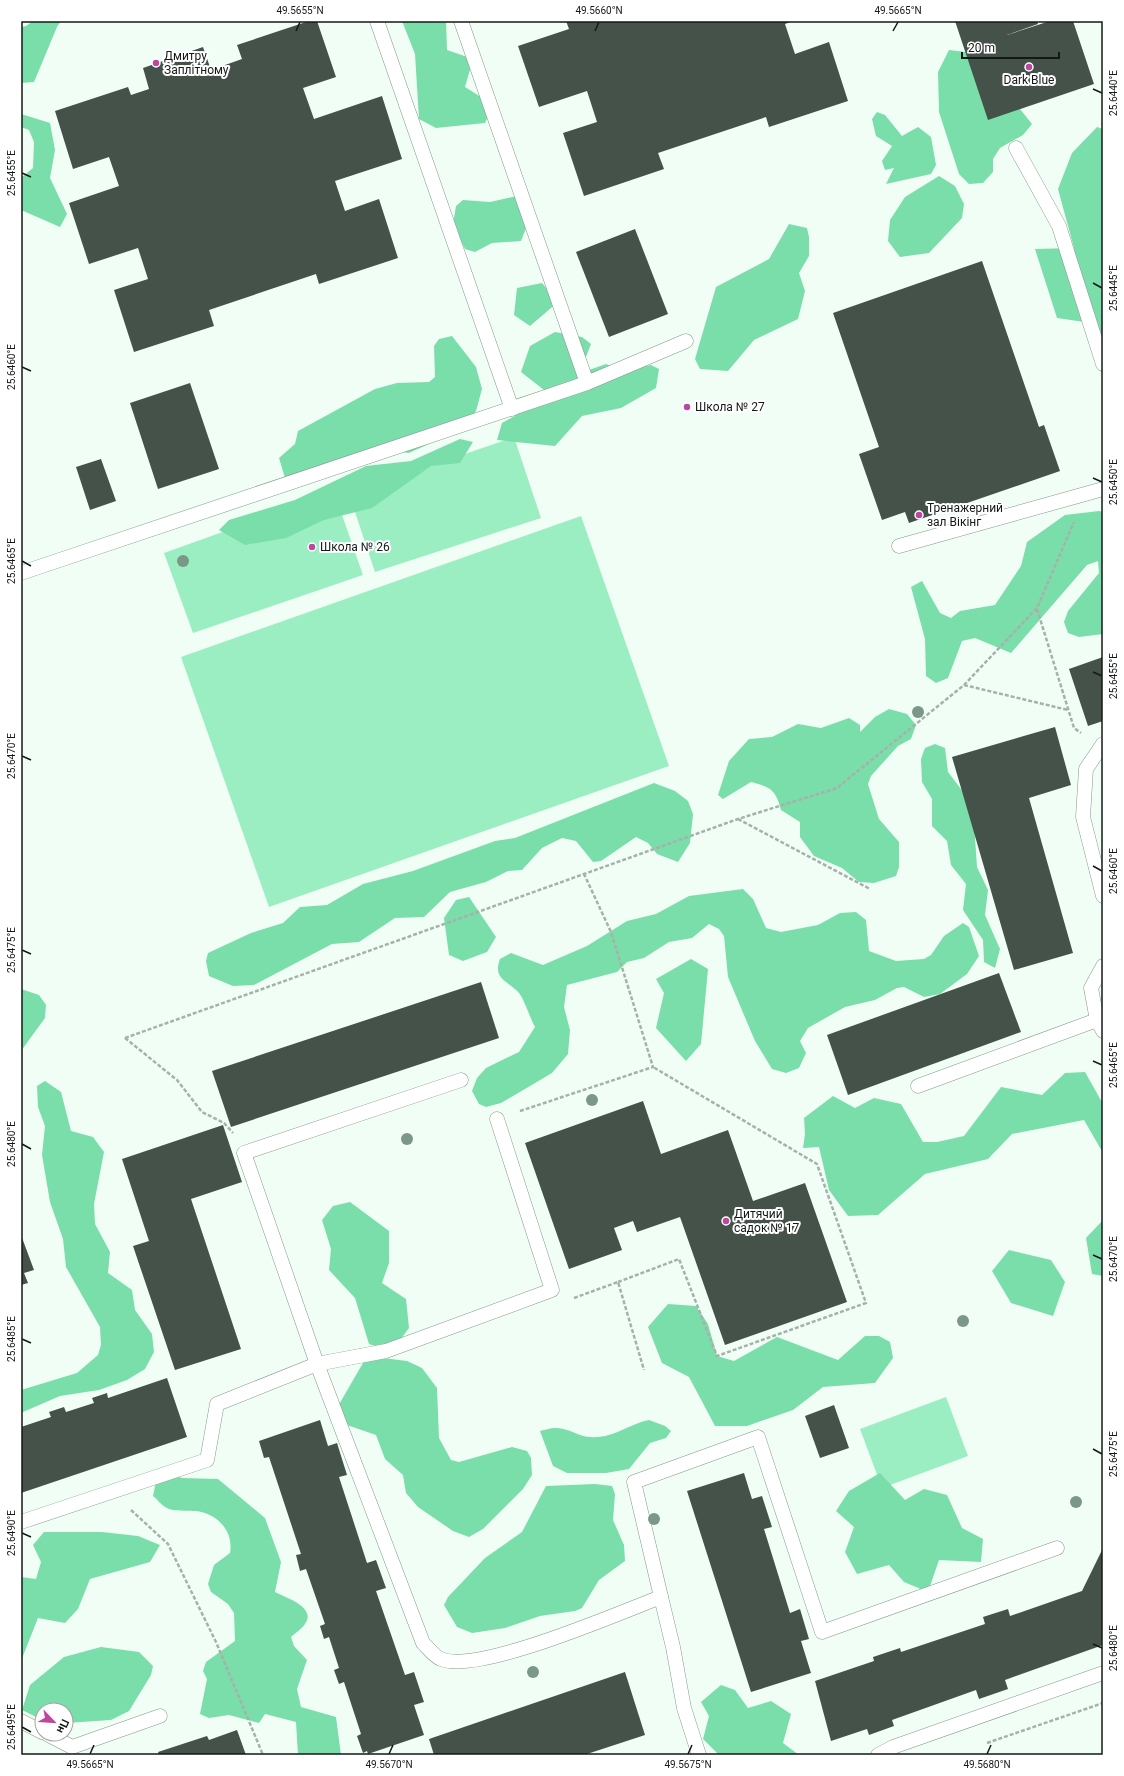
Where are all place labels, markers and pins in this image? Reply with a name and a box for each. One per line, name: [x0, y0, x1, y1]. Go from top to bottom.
place label: Дмитру Заплітному: [164, 49, 229, 77]
marker: Дмитру Заплітному: [151, 58, 161, 68]
marker: Dark Blue: [1024, 62, 1034, 72]
place label: Dark Blue: [1004, 73, 1054, 87]
place label: Школа № 27: [695, 400, 765, 414]
marker: Школа № 27: [682, 402, 692, 412]
place label: Тренажерний зал Вікінг: [927, 501, 1003, 529]
marker: Тренажерний зал Вікінг: [914, 510, 924, 520]
place label: Школа № 26: [320, 540, 390, 554]
marker: Школа № 26: [307, 542, 317, 552]
place label: Дитячий садок № 17: [734, 1207, 799, 1235]
marker: Дитячий садок № 17: [721, 1216, 731, 1226]

